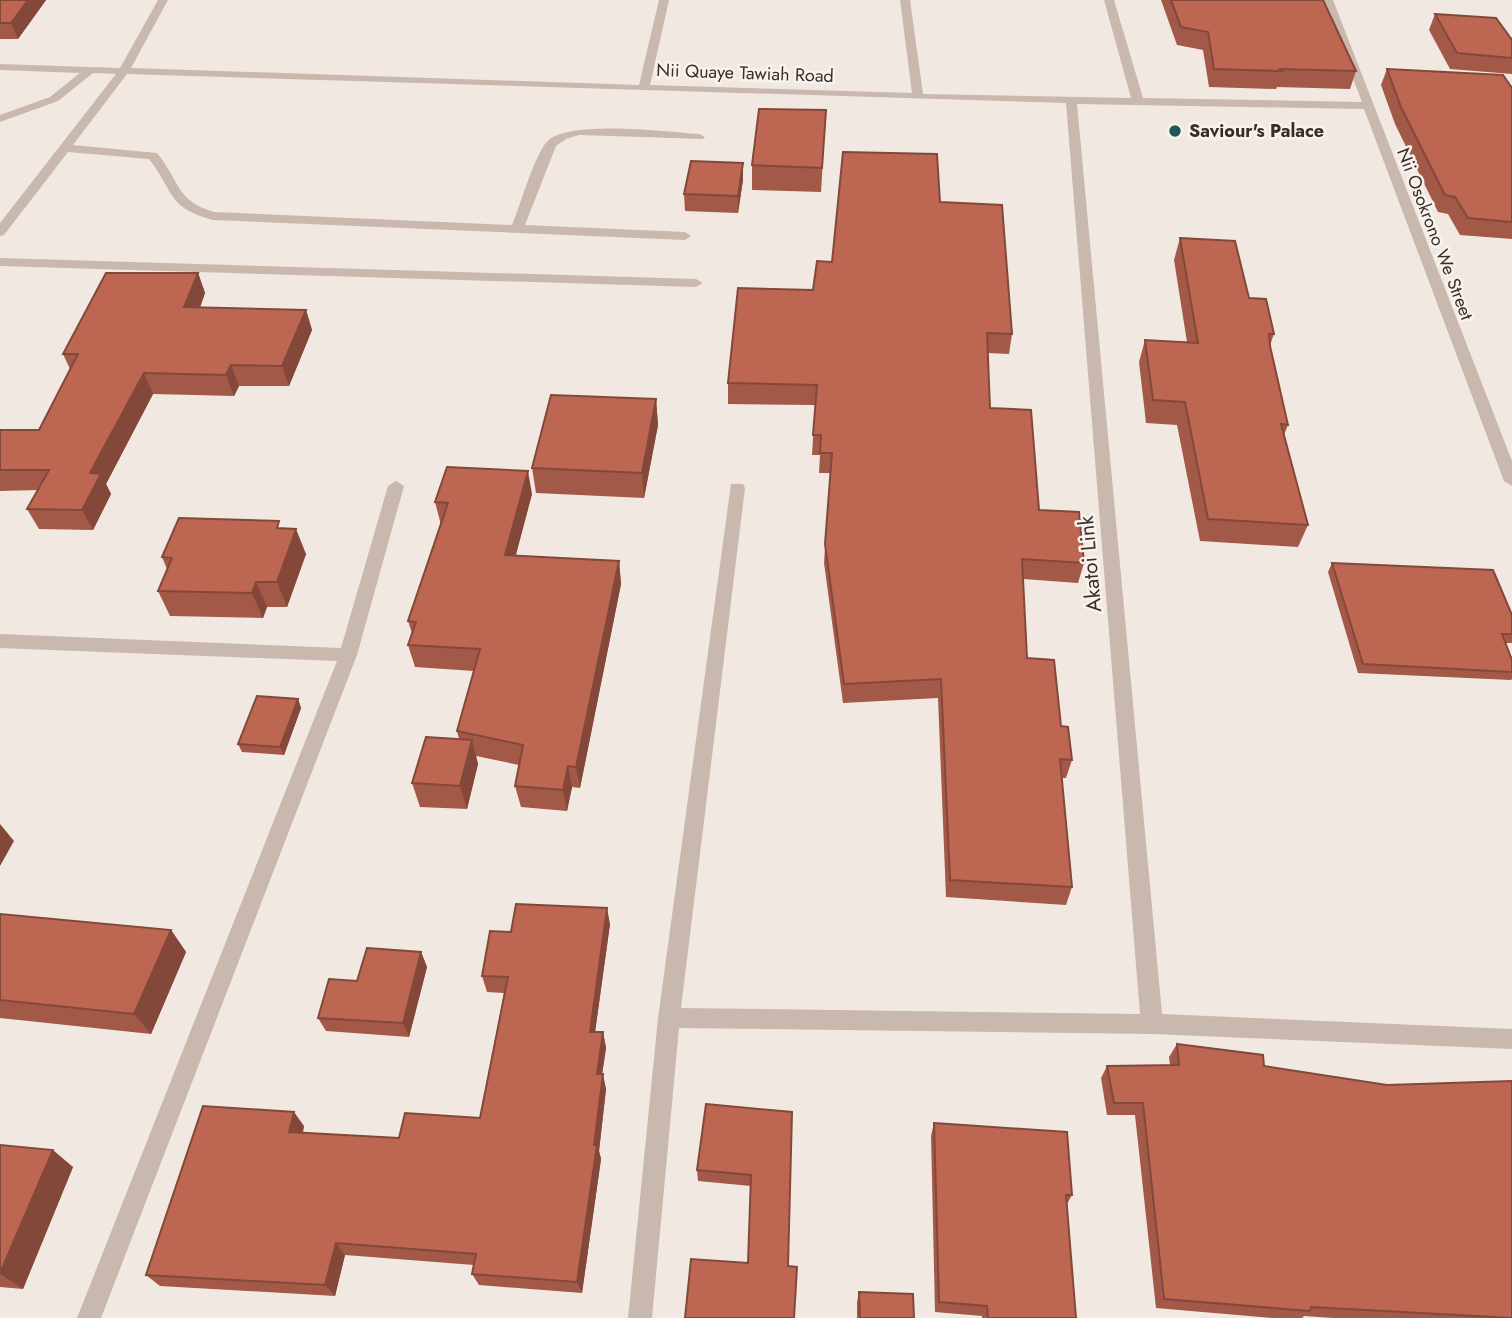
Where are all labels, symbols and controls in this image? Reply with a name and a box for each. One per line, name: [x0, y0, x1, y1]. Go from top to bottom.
street label: Nii Quaye Tawiah Road: [656, 57, 834, 89]
place label: Saviour's Palace: [1189, 118, 1324, 144]
marker: Saviour's Palace: [1167, 123, 1183, 139]
street label: Nii Osokrono We Street: [1390, 144, 1480, 324]
street label: Akatoi Link: [1071, 514, 1109, 613]

